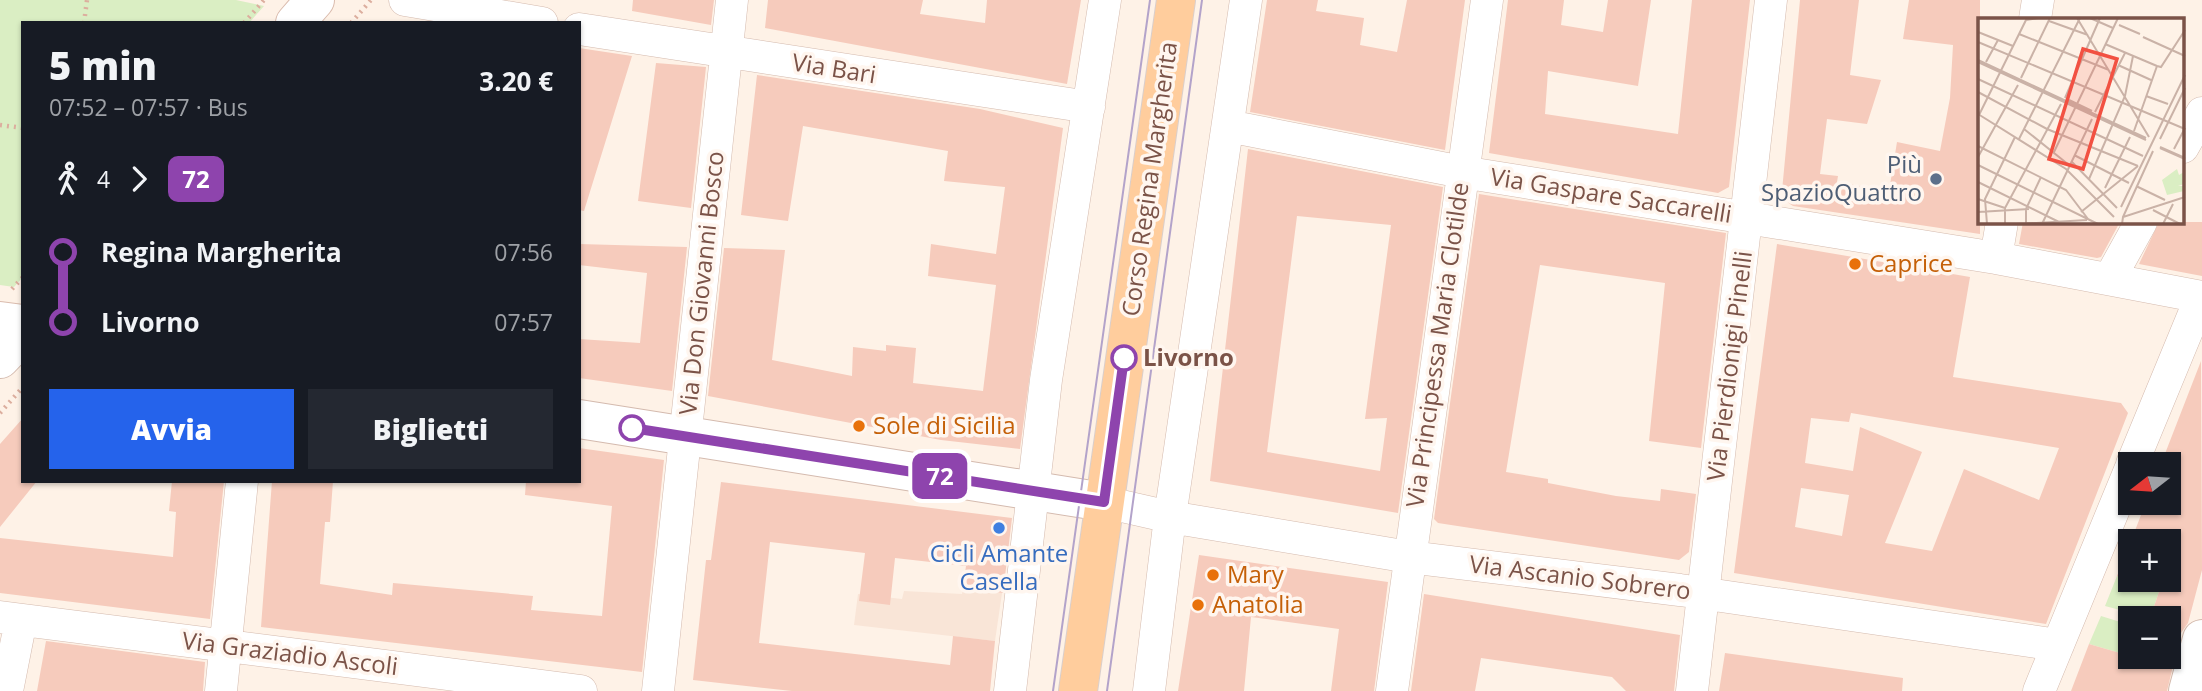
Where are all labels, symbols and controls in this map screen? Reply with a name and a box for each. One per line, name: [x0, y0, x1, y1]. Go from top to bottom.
inset map: [1978, 18, 2184, 224]
text: 5 min: [49, 39, 157, 91]
street label: Corso Regina Margherita: [1113, 39, 1184, 318]
street label: Via Bari: [790, 45, 879, 90]
text: 3.20 €: [479, 63, 553, 99]
text: 07:52 – 07:57 · Bus: [49, 91, 248, 123]
place label: Più SpazioQuattro: [1761, 147, 1922, 208]
street label: Via Don Giovanni Bosco: [670, 149, 731, 416]
street label: Via Gaspare Saccarelli: [1488, 159, 1734, 230]
icon: walk: [49, 160, 87, 198]
icon: forward: [120, 160, 158, 198]
text: 72: [182, 162, 210, 195]
text: 4: [97, 163, 110, 195]
marker: Più SpazioQuattro: [1928, 171, 1944, 187]
street label: Via Principessa Maria Clotilde: [1397, 180, 1476, 509]
text: Regina Margherita: [101, 234, 342, 270]
text: 07:56: [494, 236, 553, 268]
place label: Caprice: [1869, 246, 1953, 279]
street label: Via Pierdionigi Pinelli: [1698, 249, 1759, 483]
marker: Caprice: [1847, 256, 1863, 272]
text: Livorno: [101, 304, 200, 340]
text: 07:57: [494, 306, 553, 338]
place label: Livorno: [1143, 340, 1234, 373]
marker: Livorno: [1111, 345, 1137, 371]
button: Avvia: [49, 389, 294, 469]
button: Biglietti: [308, 389, 553, 469]
place label: Sole di Sicilia: [873, 408, 1016, 441]
unlabelled marker: [619, 415, 645, 441]
marker: Sole di Sicilia: [851, 418, 867, 434]
north arrow: [2118, 452, 2180, 514]
map controls: [2118, 452, 2181, 669]
line badge: 72: [908, 453, 972, 499]
text: 72: [926, 459, 954, 492]
marker: Cicli Amante Casella: [991, 520, 1007, 536]
button: +: [2118, 529, 2181, 592]
place label: Cicli Amante Casella: [930, 536, 1068, 597]
street label: Via Ascanio Sobrero: [1468, 547, 1693, 606]
place label: Mary: [1227, 557, 1285, 590]
marker: Mary: [1205, 567, 1221, 583]
place label: Anatolia: [1212, 587, 1304, 620]
marker: Anatolia: [1190, 597, 1206, 613]
button: −: [2118, 606, 2181, 669]
street label: Via Graziadio Ascoli: [180, 623, 400, 682]

